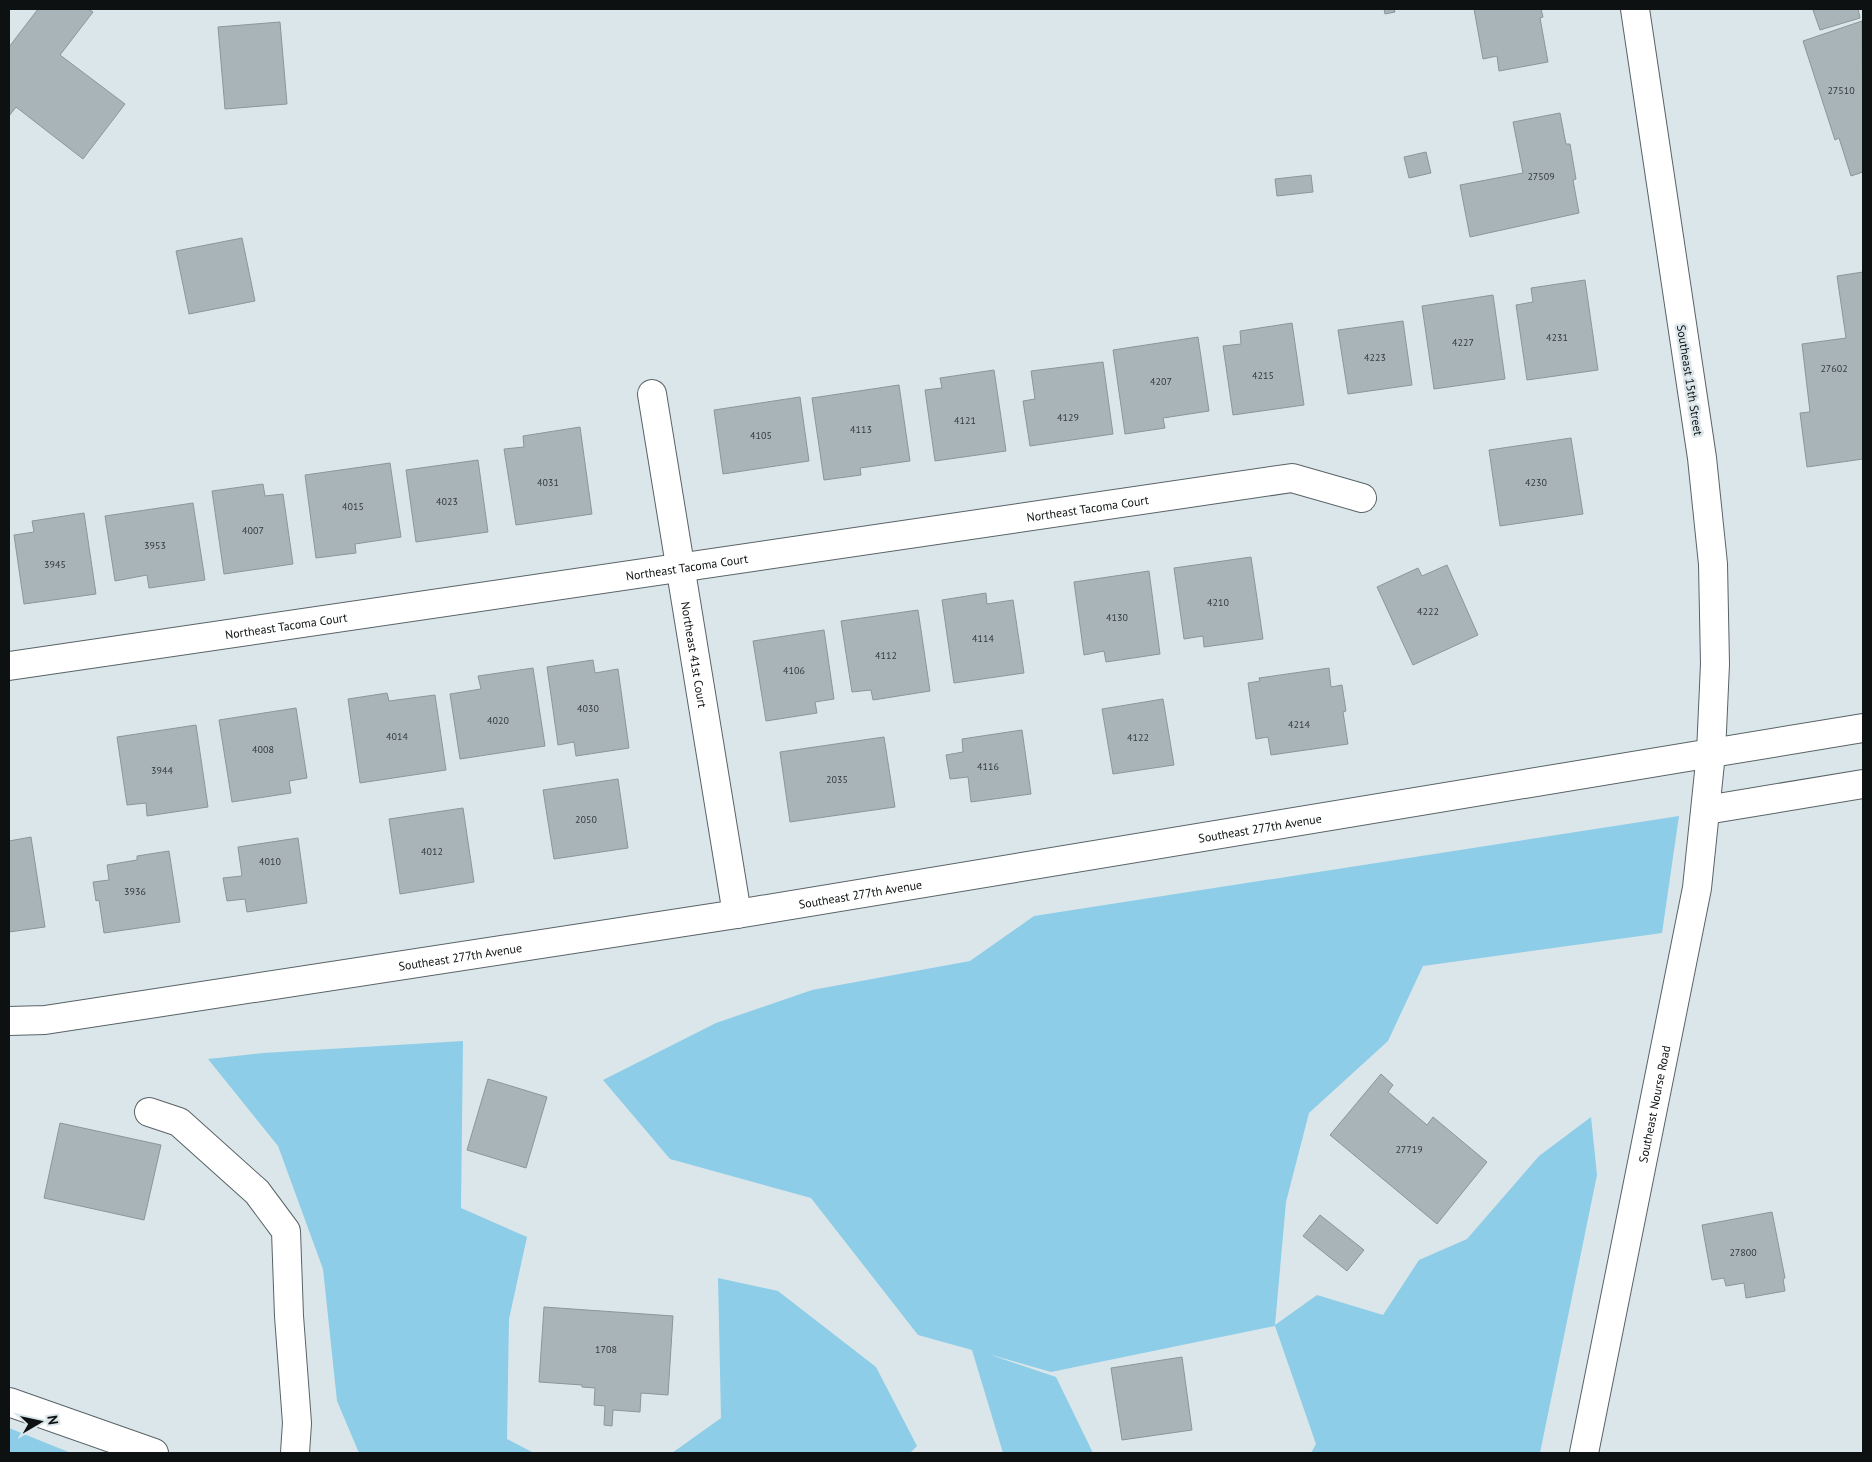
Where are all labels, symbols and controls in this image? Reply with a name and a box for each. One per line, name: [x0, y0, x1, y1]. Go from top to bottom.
house number: 27510: [1827, 84, 1855, 97]
house number: 27509: [1527, 170, 1555, 183]
street label: Southeast 15th Street: [1674, 324, 1706, 436]
house number: 4231: [1546, 331, 1568, 344]
house number: 4227: [1452, 336, 1474, 349]
house number: 4223: [1364, 351, 1386, 364]
house number: 27602: [1820, 362, 1848, 375]
house number: 4215: [1252, 369, 1274, 382]
house number: 4207: [1150, 375, 1172, 388]
house number: 4129: [1057, 411, 1079, 424]
house number: 4121: [954, 414, 976, 427]
house number: 4113: [850, 423, 872, 436]
house number: 4105: [750, 429, 772, 442]
house number: 4031: [537, 476, 559, 489]
house number: 4230: [1525, 476, 1547, 489]
street label: Northeast Tacoma Court: [1025, 492, 1150, 524]
house number: 4023: [436, 495, 458, 508]
house number: 4015: [342, 500, 364, 513]
house number: 4007: [242, 524, 264, 537]
house number: 3953: [144, 539, 166, 552]
street label: Northeast Tacoma Court: [625, 550, 749, 583]
house number: 3945: [44, 558, 66, 571]
house number: 4210: [1207, 596, 1229, 609]
street label: Northeast 41st Court: [679, 600, 711, 709]
house number: 4222: [1417, 605, 1439, 618]
street label: Northeast Tacoma Court: [224, 609, 348, 642]
house number: 4130: [1106, 611, 1128, 624]
house number: 4114: [972, 632, 994, 645]
house number: 4112: [875, 649, 897, 662]
house number: 4106: [783, 664, 805, 677]
house number: 4030: [577, 702, 599, 715]
house number: 4020: [487, 714, 509, 727]
house number: 4214: [1288, 718, 1310, 731]
house number: 4014: [386, 730, 408, 743]
house number: 4122: [1127, 731, 1149, 744]
house number: 4008: [252, 743, 274, 756]
house number: 4116: [977, 760, 999, 773]
house number: 3944: [151, 764, 173, 777]
house number: 2035: [826, 773, 848, 786]
street label: Southeast 277th Avenue: [1197, 810, 1323, 845]
house number: 2050: [575, 813, 597, 826]
house number: 4012: [421, 845, 443, 858]
house number: 4010: [259, 855, 281, 868]
street label: Southeast 277th Avenue: [797, 876, 923, 911]
house number: 3936: [124, 885, 146, 898]
street label: Southeast 277th Avenue: [397, 940, 523, 973]
street label: Southeast Nourse Road: [1635, 1044, 1673, 1164]
house number: 27719: [1395, 1143, 1423, 1156]
house number: 27800: [1729, 1246, 1757, 1259]
house number: 1708: [595, 1343, 617, 1356]
north arrow: [15, 1397, 65, 1447]
text: N: [43, 1414, 62, 1426]

